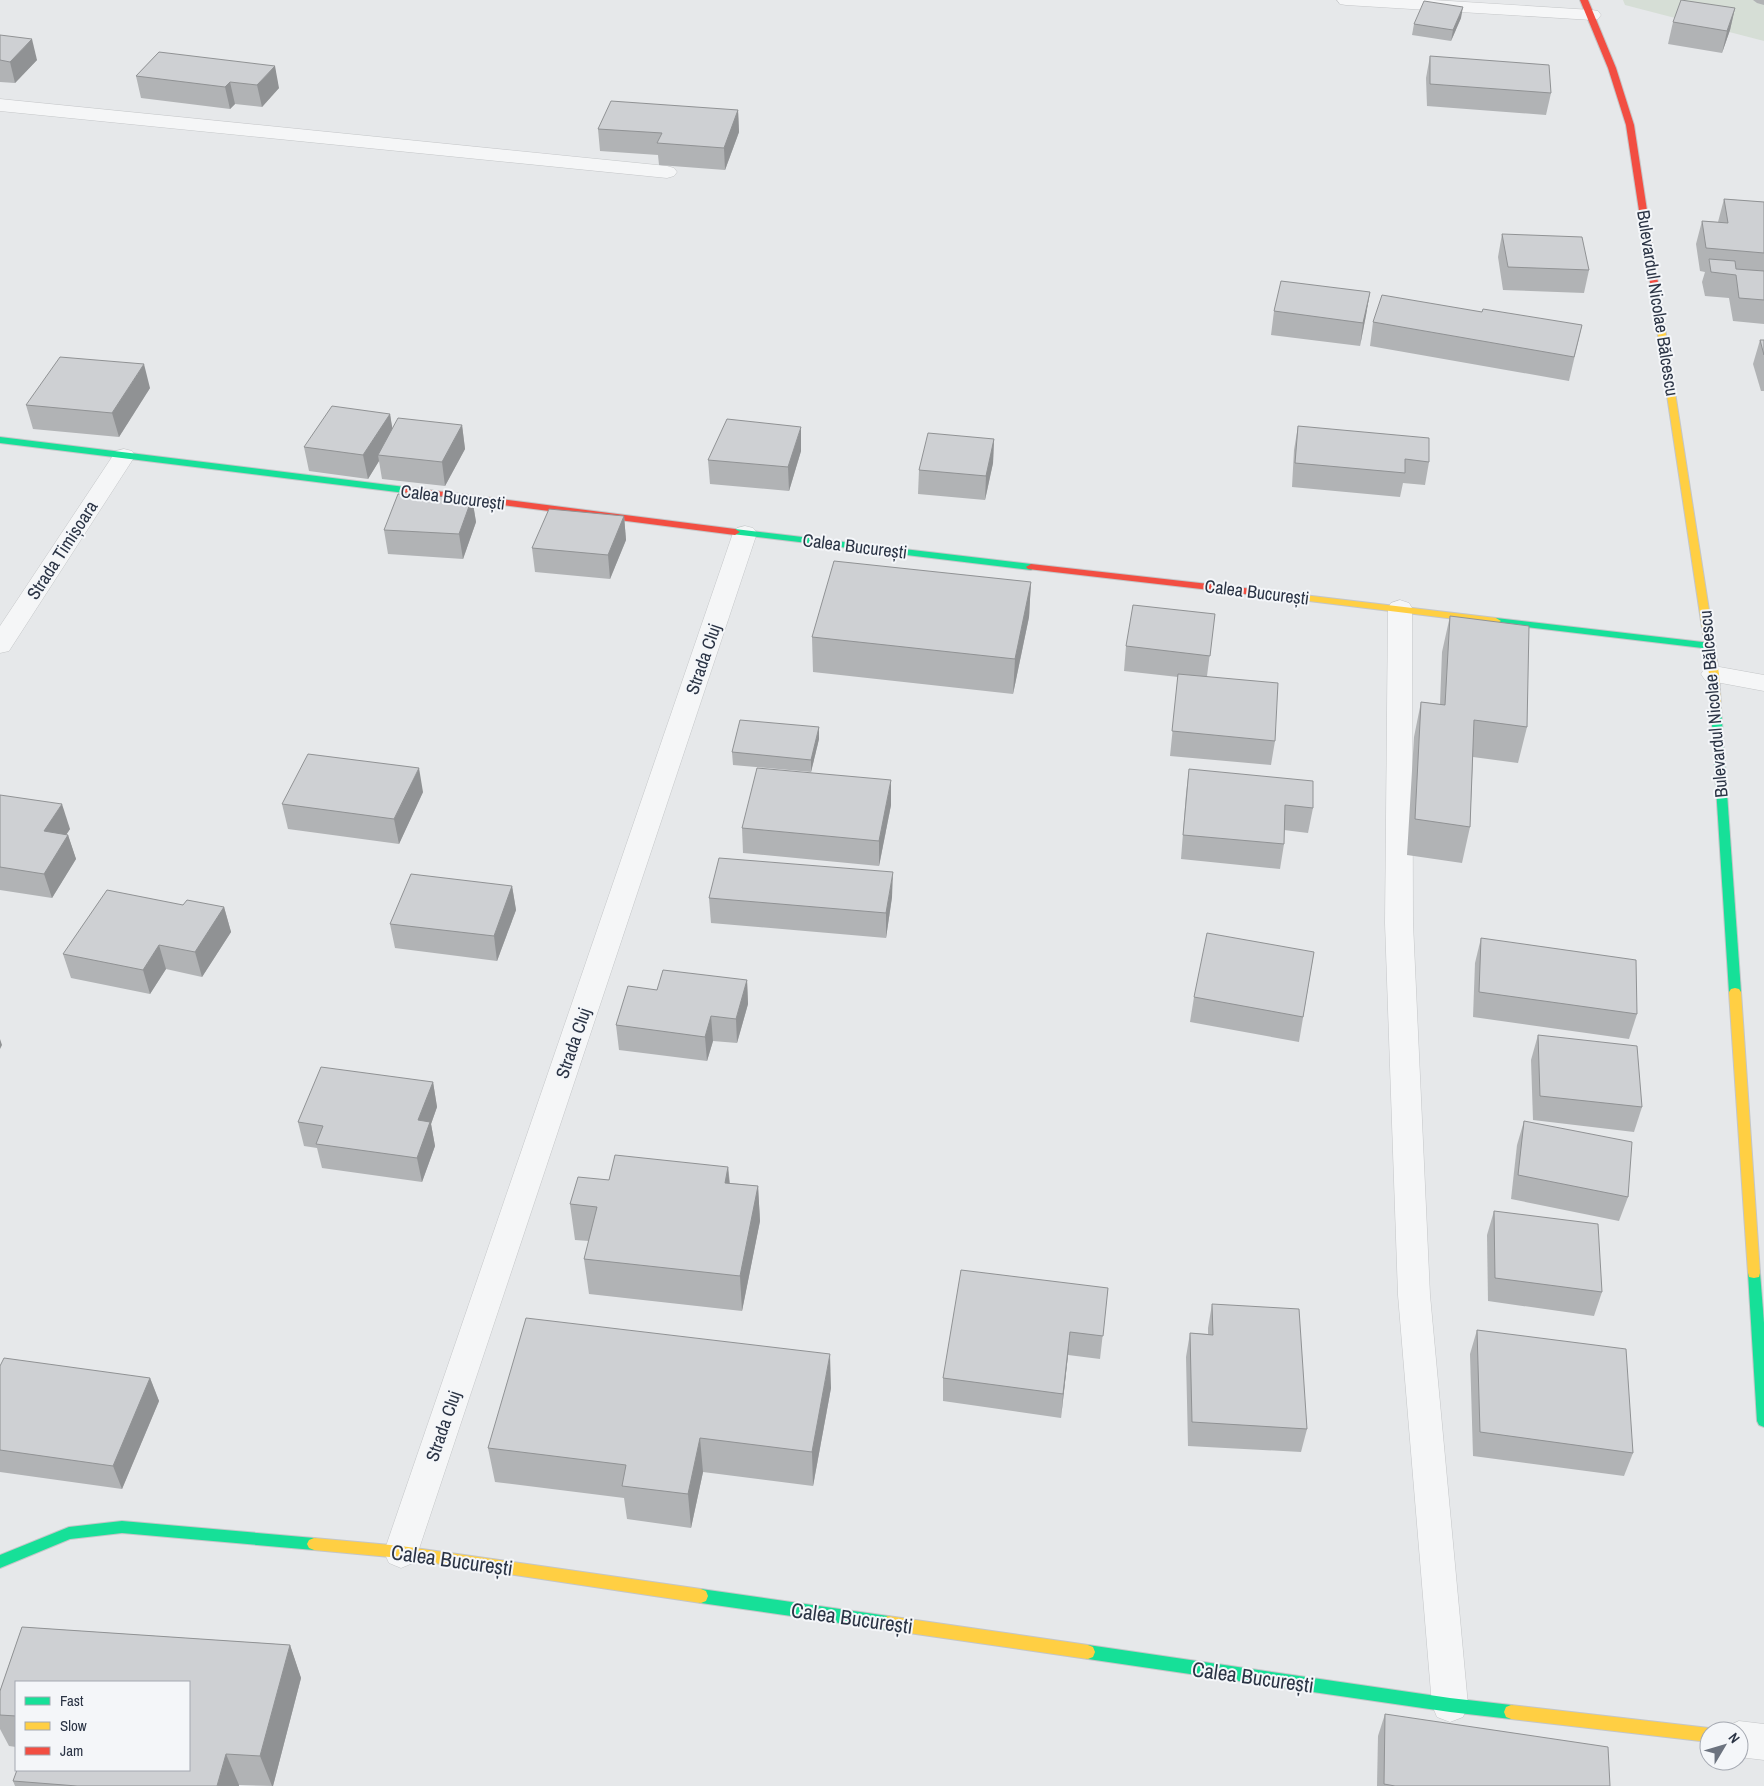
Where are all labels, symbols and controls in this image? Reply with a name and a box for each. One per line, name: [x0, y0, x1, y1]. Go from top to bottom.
street label: Bulevardul Nicolae Bălcescu: [1631, 208, 1685, 398]
street label: Calea București: [399, 478, 507, 516]
street label: Strada Timișoara: [21, 496, 103, 604]
street label: Calea București: [801, 527, 909, 565]
street label: Calea București: [1203, 573, 1311, 611]
street label: Bulevardul Nicolae Bălcescu: [1692, 609, 1734, 799]
street label: Strada Cluj: [679, 620, 727, 698]
street label: Strada Cluj: [549, 1004, 597, 1082]
street label: Strada Cluj: [419, 1387, 467, 1465]
street label: Calea București: [389, 1537, 515, 1583]
street label: Calea București: [789, 1595, 915, 1641]
street label: Calea București: [1190, 1654, 1316, 1700]
legend: [15, 1681, 190, 1771]
text: Fast: [60, 1690, 84, 1711]
text: Slow: [60, 1715, 87, 1736]
north arrow: [1699, 1721, 1749, 1771]
text: N: [1725, 1729, 1744, 1747]
text: Jam: [60, 1740, 83, 1761]

